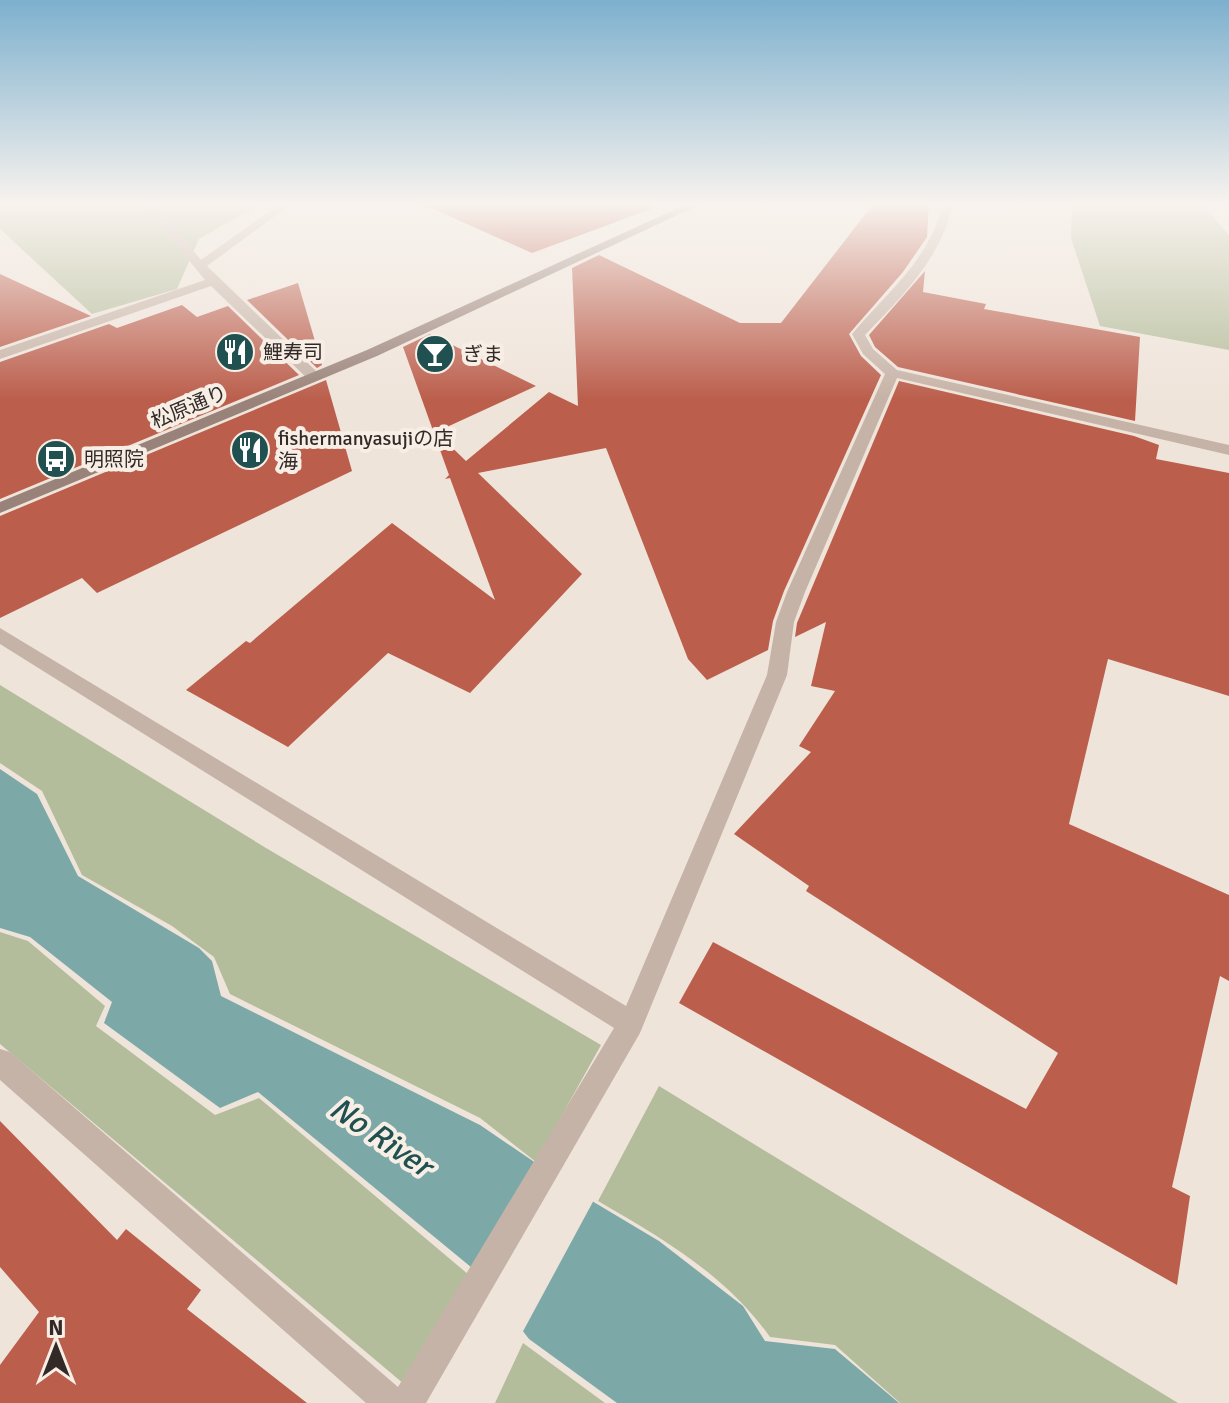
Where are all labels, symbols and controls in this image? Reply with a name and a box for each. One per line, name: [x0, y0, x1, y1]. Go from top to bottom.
restaurant icon: 鯉寿司: [214, 331, 256, 373]
bar icon: ぎま: [414, 333, 456, 375]
place label: 鯉寿司: [263, 340, 323, 365]
place label: ぎま: [463, 342, 503, 367]
street label: 松原通り: [147, 380, 231, 434]
place label: fishermanyasujiの店 海: [278, 426, 453, 474]
restaurant icon: fishermanyasujiの店 海: [229, 429, 271, 471]
bus stop icon: 明照院: [35, 438, 77, 480]
place label: 明照院: [84, 447, 144, 472]
water label: No River: [322, 1089, 443, 1188]
north arrow: [16, 1307, 96, 1387]
text: N: [48, 1314, 64, 1341]

